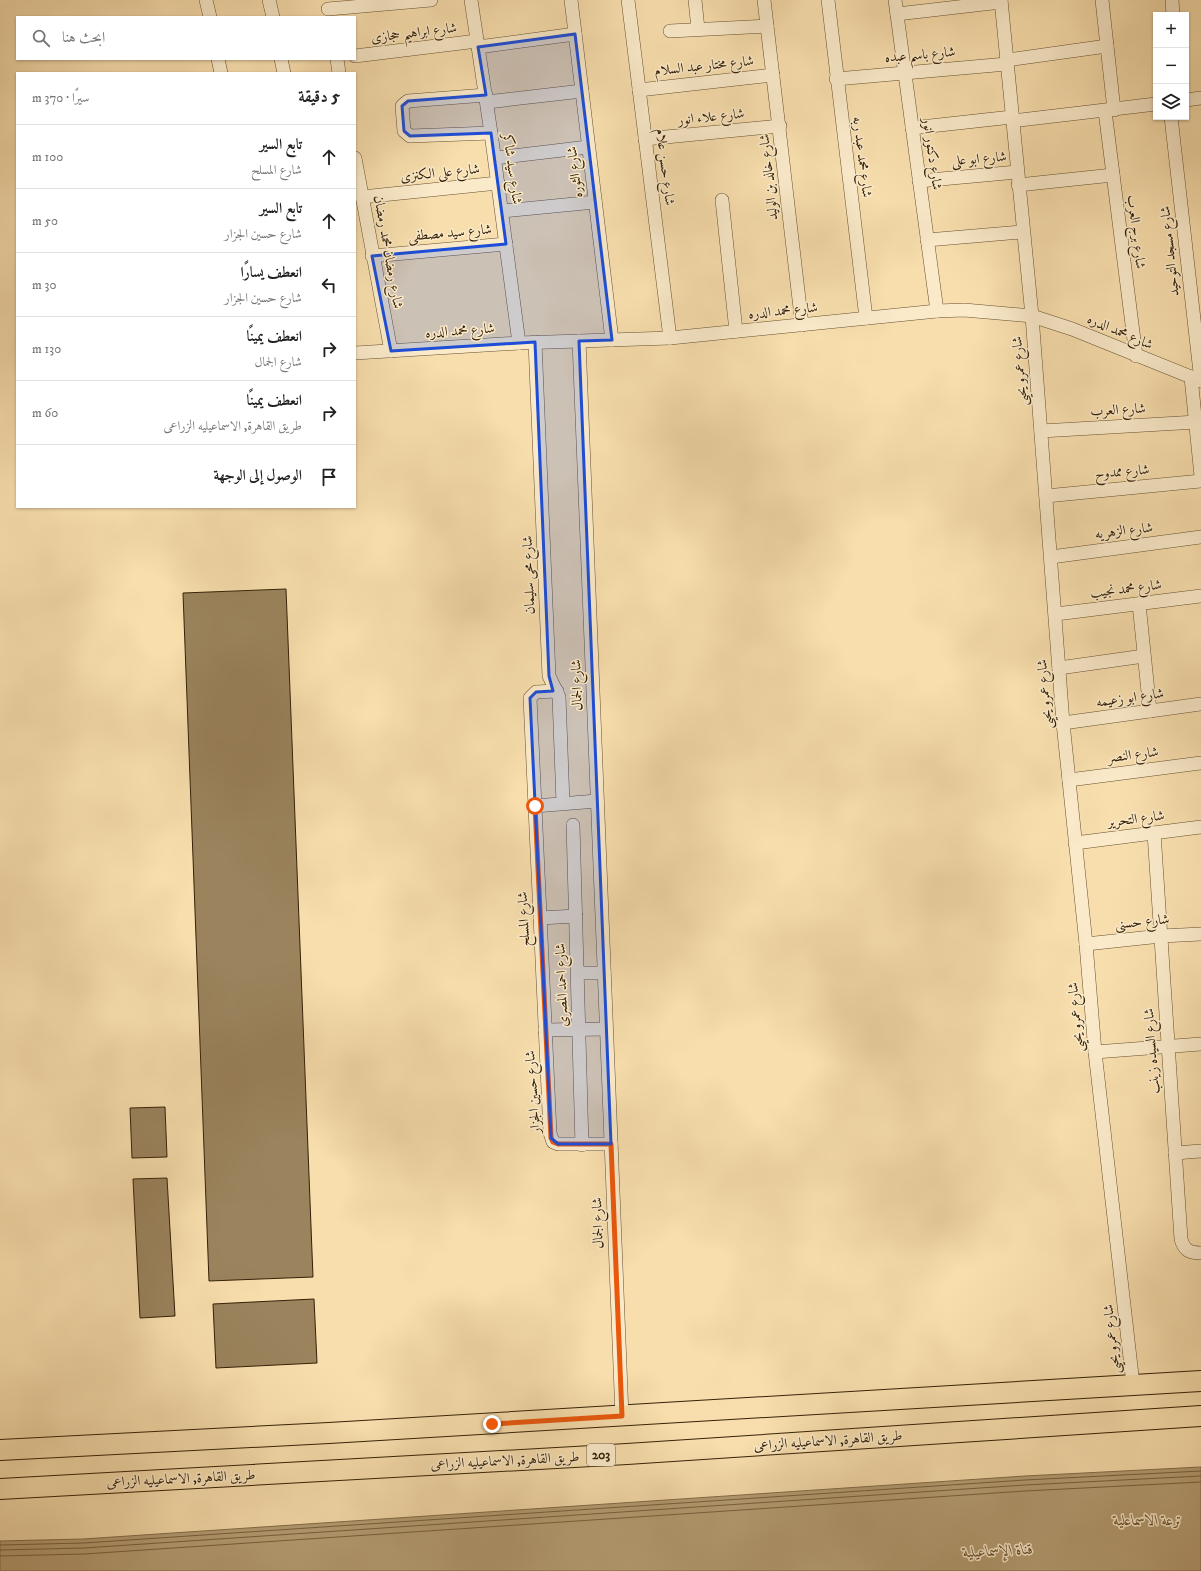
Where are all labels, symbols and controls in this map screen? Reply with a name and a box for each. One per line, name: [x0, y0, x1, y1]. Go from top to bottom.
map controls: [1153, 12, 1189, 120]
button: +: [1153, 12, 1189, 48]
search box: [16, 16, 356, 60]
street label: شارع ابراهيم حجازى: [370, 19, 459, 51]
icon: search: [30, 27, 52, 49]
text: ابحث هنا: [62, 28, 105, 47]
street label: شارع باسم عبده: [884, 43, 956, 71]
button: −: [1153, 48, 1189, 84]
street label: شارع مختار عبد السلام: [653, 52, 755, 83]
button: layers: [1153, 84, 1189, 120]
text: 5 دقيقة: [298, 86, 340, 108]
text: سيرًا · 370 m: [32, 90, 89, 106]
street label: شارع علاء انور: [675, 105, 745, 132]
street label: شارع محمد عبد ربه: [846, 115, 876, 199]
street label: شارع دكتور انور: [916, 115, 946, 192]
street label: شارع حسن علام: [648, 127, 679, 207]
street label: شارع سيد شاكر: [496, 130, 526, 206]
street label: شارع خالد بن الوليد: [755, 133, 784, 221]
text: تابع السير: [260, 135, 302, 154]
street label: شارع الثوره: [563, 145, 589, 199]
icon: ahead: [318, 146, 340, 168]
street label: شارع ابو على: [951, 148, 1008, 172]
text: 100 m: [32, 149, 63, 165]
street label: شارع على الكنزى: [399, 160, 481, 188]
text: شارع المسلح: [251, 162, 302, 178]
street label: شارع رمضان محمد رمضان: [367, 194, 407, 310]
street label: شارع برج العرب: [1120, 194, 1149, 271]
text: تابع السير: [260, 199, 302, 218]
street label: شارع مسجد التوحيد: [1156, 205, 1186, 297]
icon: ahead: [318, 210, 340, 232]
text: 50 m: [32, 213, 58, 229]
street label: شارع سيد مصطفى: [407, 220, 493, 248]
text: شارع حسين الجزار: [225, 226, 302, 242]
text: انعطف يسارًا: [241, 263, 302, 282]
icon: left: [318, 274, 340, 296]
text: 30 m: [32, 277, 56, 293]
text: شارع حسين الجزار: [225, 290, 302, 306]
street label: شارع محمد الدره: [747, 298, 819, 326]
street label: شارع محمد الدره: [1084, 310, 1156, 356]
street label: شارع محمد الدره: [425, 320, 496, 344]
text: انعطف يمينًا: [247, 327, 302, 346]
street label: شارع عمرو يحيى: [1008, 335, 1034, 407]
icon: right: [318, 338, 340, 360]
text: 130 m: [32, 341, 61, 357]
text: شارع الجمال: [255, 354, 302, 370]
text: انعطف يمينًا: [247, 391, 302, 410]
street label: شارع العرب: [1090, 400, 1146, 422]
icon: right: [318, 402, 340, 424]
text: 60 m: [32, 405, 58, 421]
text: طريق القاهرة, الاسماعيليه الزراعى: [164, 418, 302, 434]
street label: شارع ممدوح: [1094, 461, 1151, 486]
text: الوصول إلى الوجهة: [213, 466, 302, 485]
icon: arrive: [318, 466, 340, 488]
street label: شارع الزهريه: [1094, 519, 1154, 545]
street label: شارع محى سليمان: [519, 535, 541, 615]
street label: شارع محمد نجيب: [1089, 576, 1163, 604]
street label: شارع عمرو يحيى: [1033, 658, 1059, 730]
street label: شارع الجمال: [567, 659, 589, 711]
street label: شارع ابو زعيمه: [1095, 684, 1165, 714]
street label: شارع النصر: [1105, 743, 1160, 769]
route start: [526, 797, 544, 815]
street label: شارع التحرير: [1104, 807, 1166, 834]
street label: شارع المسلح: [514, 891, 537, 947]
street label: شارع حسنى: [1114, 910, 1170, 936]
street label: شارع احمد المصرى: [552, 943, 574, 1027]
street label: شارع عمرو يحيى: [1064, 981, 1090, 1053]
street label: شارع السيده زينب: [1140, 1007, 1166, 1094]
street label: شارع حسين الجزار: [521, 1050, 547, 1136]
street label: شارع الجمال: [588, 1197, 610, 1249]
street label: شارع عمرو يحيى: [1099, 1303, 1127, 1375]
route end: [483, 1415, 501, 1433]
street label: طريق القاهرة, الاسماعيليه الزراعى: [753, 1427, 903, 1455]
road number: 203: [587, 1444, 615, 1466]
street label: طريق القاهرة, الاسماعيليه الزراعى: [430, 1448, 580, 1474]
street label: طريق القاهرة, الاسماعيليه الزراعى: [106, 1466, 256, 1492]
water label: ترعة الاسماعلية: [1112, 1511, 1182, 1530]
water label: قناة الإسماعيلية: [960, 1540, 1034, 1563]

